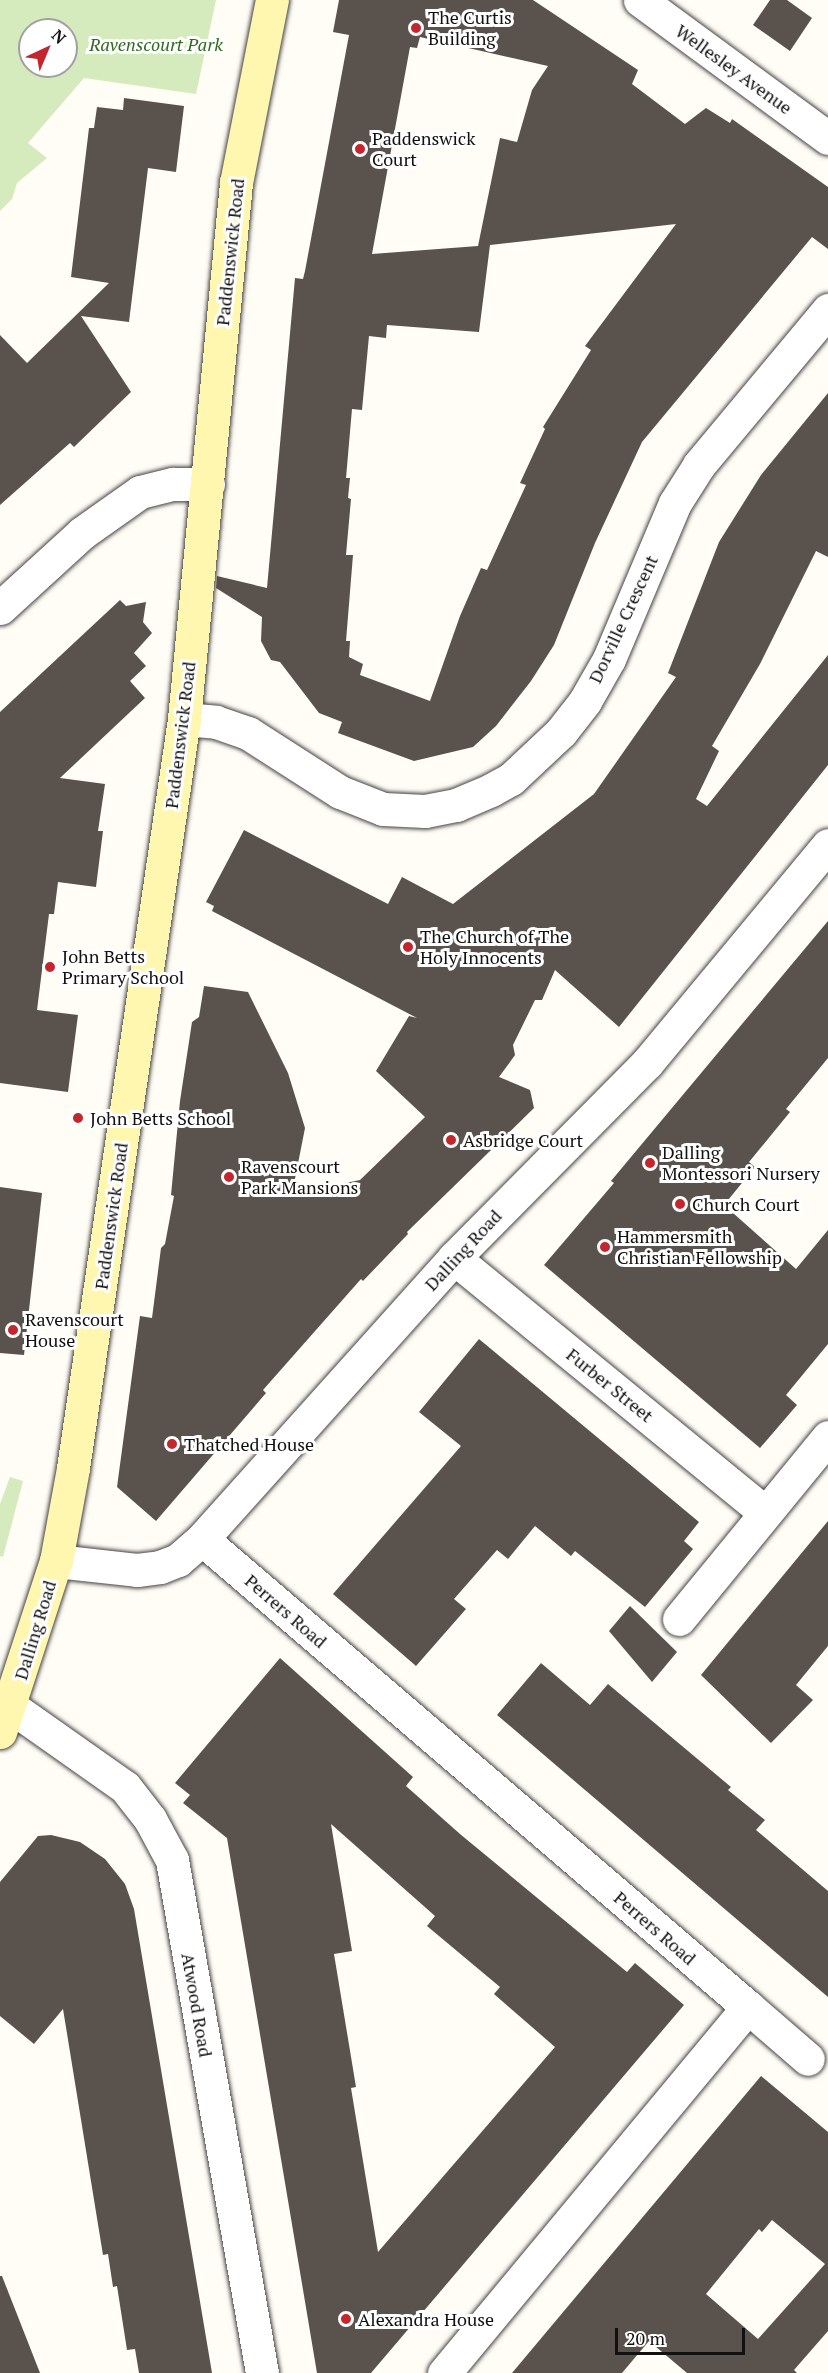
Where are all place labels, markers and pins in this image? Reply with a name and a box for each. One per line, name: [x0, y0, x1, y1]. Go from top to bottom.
place label: The Curtis Building: [428, 7, 512, 50]
marker: The Curtis Building: [409, 21, 423, 35]
place label: Paddenswick Court: [372, 128, 476, 170]
marker: Paddenswick Court: [353, 142, 367, 156]
place label: The Church of The Holy Innocents: [420, 926, 569, 968]
marker: The Church of The Holy Innocents: [401, 940, 415, 954]
place label: John Betts Primary School: [62, 946, 184, 988]
marker: John Betts Primary School: [43, 960, 57, 974]
place label: John Betts School: [90, 1107, 231, 1129]
marker: John Betts School: [71, 1111, 85, 1125]
place label: Asbridge Court: [463, 1129, 583, 1151]
marker: Asbridge Court: [444, 1133, 458, 1147]
place label: Dalling Montessori Nursery: [662, 1142, 820, 1184]
place label: Ravenscourt Park Mansions: [241, 1156, 358, 1198]
marker: Dalling Montessori Nursery: [643, 1156, 657, 1170]
marker: Ravenscourt Park Mansions: [222, 1170, 236, 1184]
place label: Church Court: [692, 1193, 800, 1215]
marker: Church Court: [673, 1197, 687, 1211]
place label: Hammersmith Christian Fellowship: [617, 1226, 782, 1268]
marker: Hammersmith Christian Fellowship: [598, 1240, 612, 1254]
place label: Ravenscourt House: [25, 1309, 124, 1352]
marker: Ravenscourt House: [6, 1323, 20, 1337]
place label: Thatched House: [184, 1433, 314, 1455]
marker: Thatched House: [165, 1437, 179, 1451]
place label: Alexandra House: [358, 2308, 494, 2330]
marker: Alexandra House: [339, 2312, 353, 2326]

